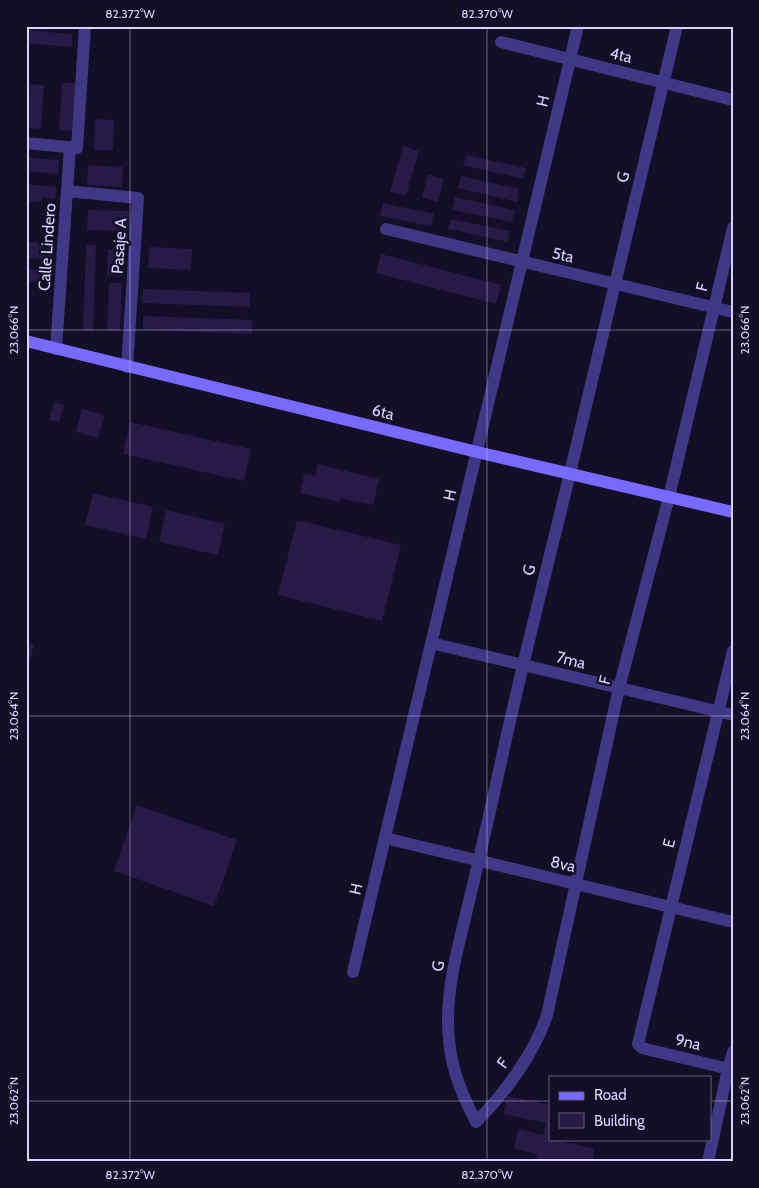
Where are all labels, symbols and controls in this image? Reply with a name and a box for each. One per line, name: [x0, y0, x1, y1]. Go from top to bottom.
text: 82.372°W: [105, 6, 156, 21]
text: 82.370°W: [461, 6, 513, 21]
street label: 4ta: [608, 43, 634, 67]
street label: H: [532, 93, 554, 109]
street label: G: [612, 169, 634, 185]
street label: Calle Lindero: [34, 202, 60, 291]
street label: Pasaje A: [108, 217, 130, 275]
street label: 5ta: [550, 243, 576, 267]
street label: F: [692, 280, 712, 293]
text: 23.066°N: [6, 306, 21, 354]
text: 23.066°N: [737, 306, 752, 354]
street label: 6ta: [370, 400, 396, 424]
street label: H: [439, 487, 461, 503]
street label: G: [518, 562, 540, 578]
street label: 7ma: [554, 647, 588, 673]
street label: F: [595, 673, 615, 686]
text: 23.064°N: [6, 691, 21, 741]
text: 23.064°N: [737, 691, 752, 741]
street label: E: [659, 836, 679, 850]
street label: 8va: [549, 852, 578, 876]
street label: H: [345, 881, 367, 897]
street label: G: [428, 959, 448, 973]
street label: 9na: [673, 1030, 703, 1054]
street label: F: [493, 1054, 514, 1072]
legend: [549, 1076, 712, 1140]
text: 23.062°N: [6, 1077, 21, 1125]
text: 23.062°N: [737, 1077, 752, 1125]
text: Road: [594, 1086, 627, 1104]
text: Building: [594, 1112, 645, 1130]
text: 82.372°W: [105, 1167, 156, 1182]
text: 82.370°W: [461, 1167, 513, 1182]

